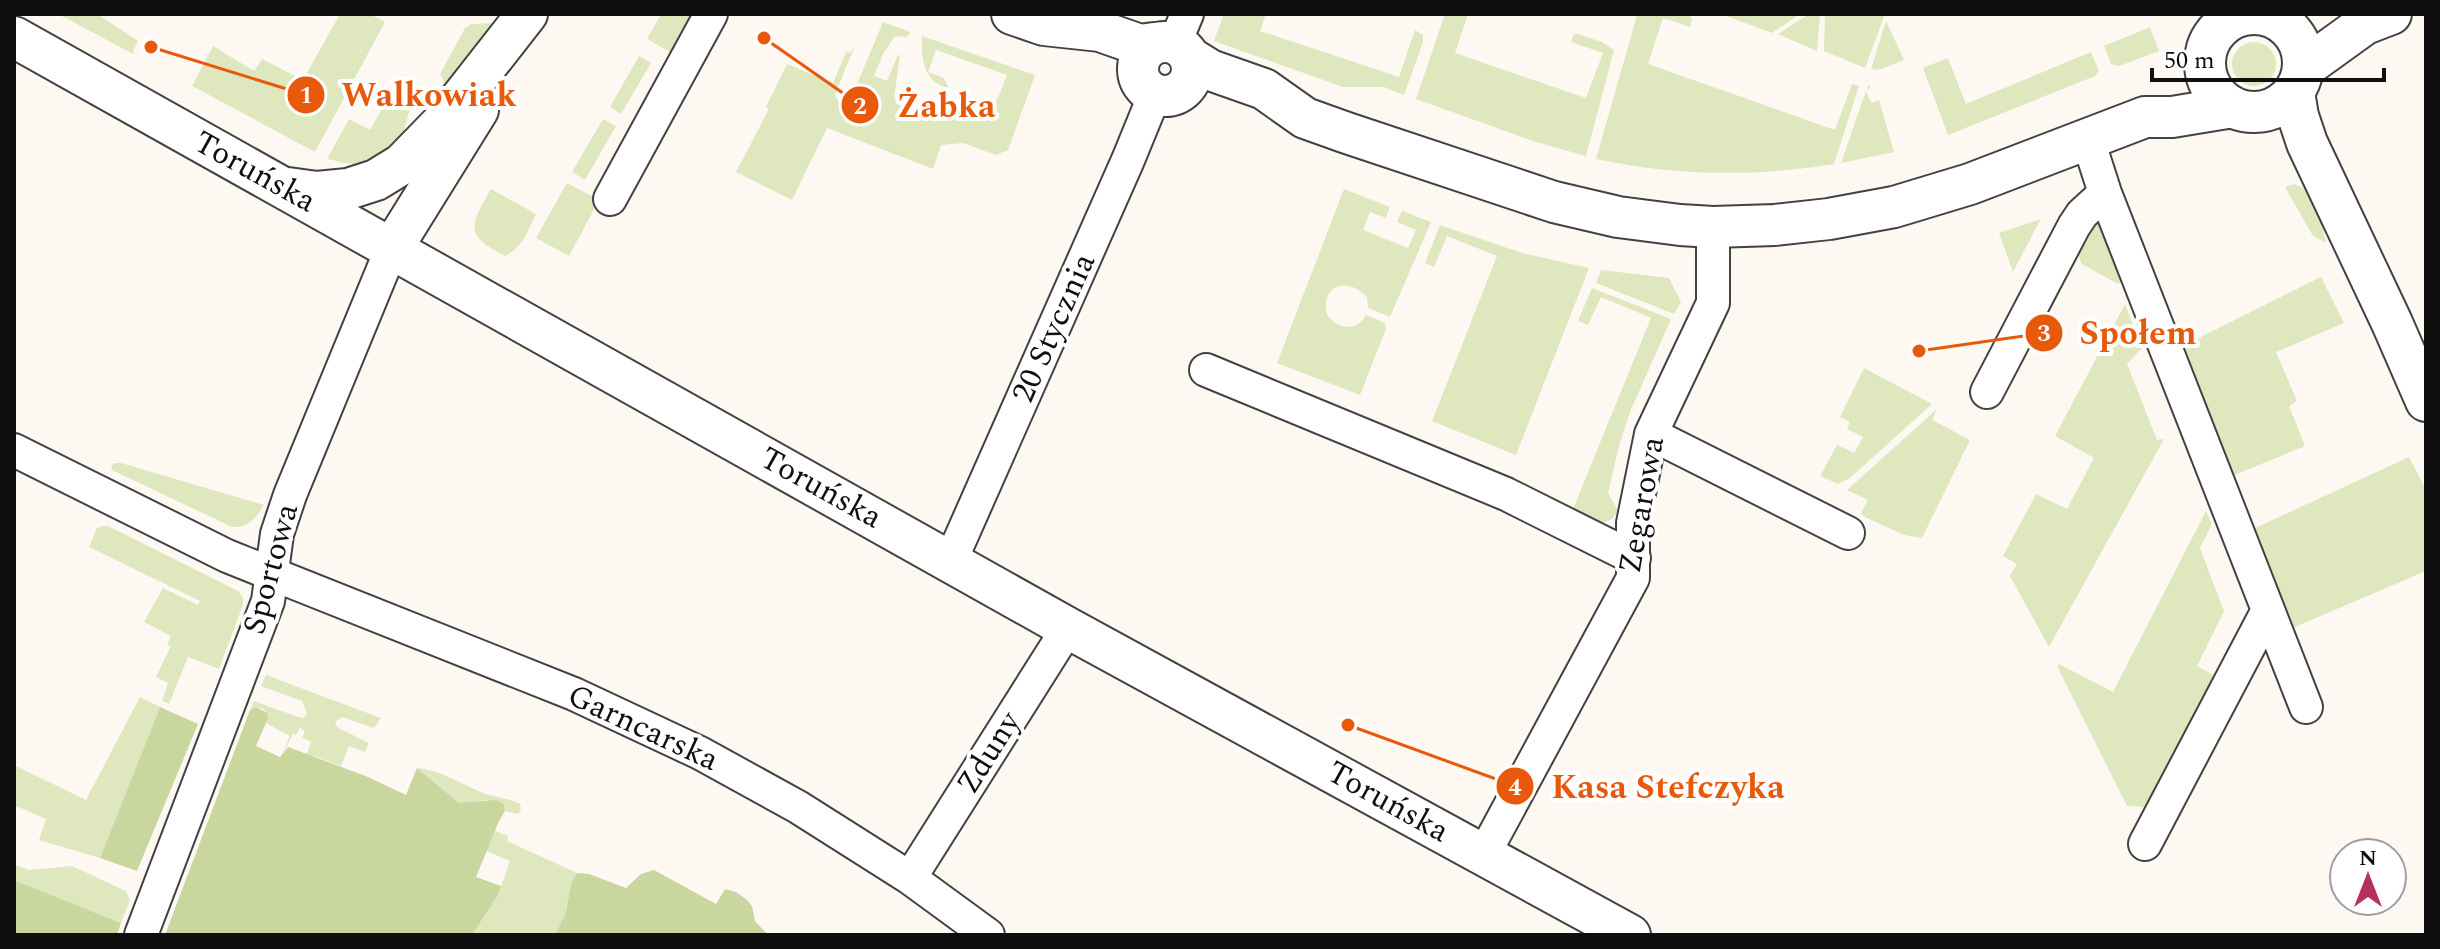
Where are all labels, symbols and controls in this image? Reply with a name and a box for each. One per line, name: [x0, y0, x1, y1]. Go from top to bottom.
scale bar: [2152, 32, 2384, 82]
text: 50 m: [2164, 43, 2215, 79]
callout: Walkowiak: [286, 66, 533, 124]
text: Walkowiak: [341, 70, 517, 122]
callout: Żabka: [840, 76, 1011, 134]
text: 1: [299, 78, 313, 114]
text: Żabka: [897, 81, 996, 133]
text: 2: [853, 89, 867, 125]
street label: Toruńska: [185, 118, 326, 226]
street label: 20 Stycznia: [999, 245, 1109, 411]
callout: Społem: [2024, 304, 2213, 362]
text: Społem: [2079, 308, 2197, 360]
text: 3: [2037, 316, 2051, 352]
street label: Zegarowa: [1606, 432, 1678, 577]
street label: Toruńska: [751, 434, 892, 542]
street label: Sportowa: [230, 498, 312, 640]
street label: Garncarska: [559, 672, 727, 785]
street label: Zduny: [944, 701, 1034, 804]
street label: Toruńska: [1318, 748, 1459, 856]
callout: Kasa Stefczyka: [1495, 757, 1800, 815]
text: Kasa Stefczyka: [1551, 762, 1785, 814]
text: 4: [1508, 770, 1522, 806]
north arrow: [2328, 837, 2408, 917]
text: N: [2359, 842, 2377, 875]

